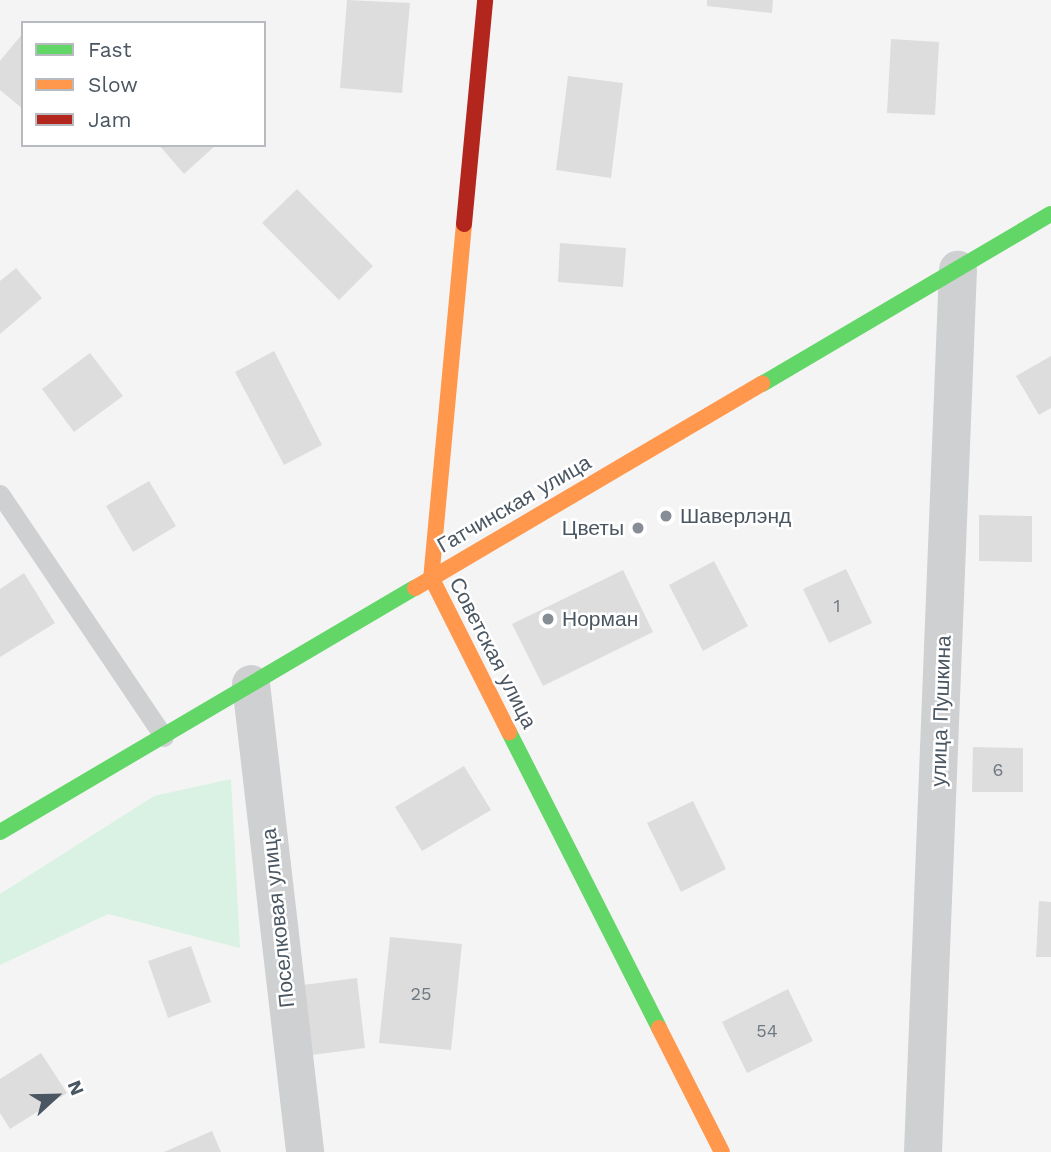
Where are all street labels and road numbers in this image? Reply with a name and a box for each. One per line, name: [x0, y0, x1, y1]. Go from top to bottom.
street label: Гатчинская улица: [433, 450, 595, 558]
street label: Советская улица: [444, 573, 542, 733]
street label: улица Пушкина: [926, 635, 956, 787]
street label: Поселковая улица: [256, 827, 300, 1009]

